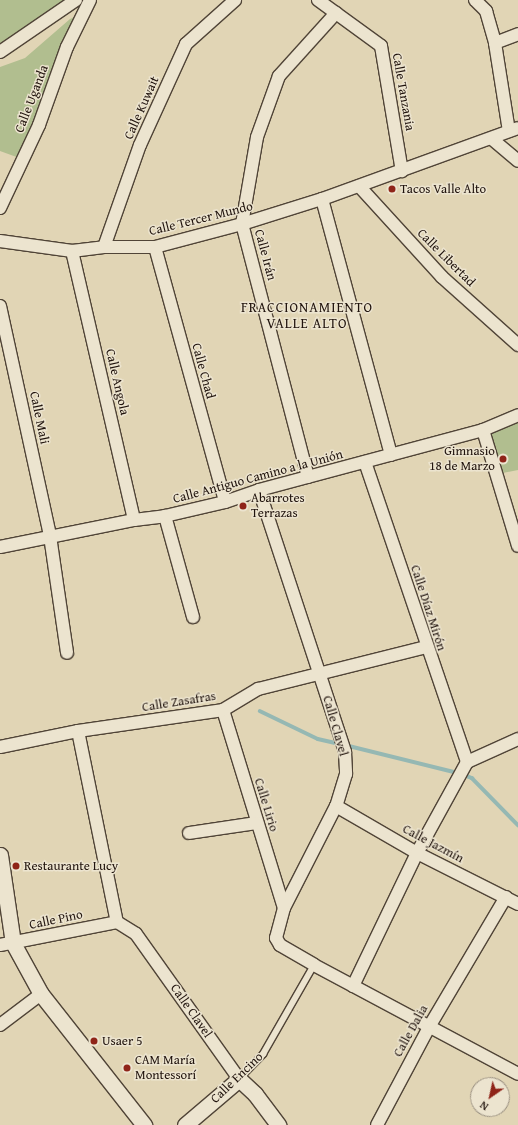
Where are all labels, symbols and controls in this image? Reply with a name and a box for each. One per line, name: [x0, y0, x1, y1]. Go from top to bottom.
street label: Calle Tanzania: [388, 52, 418, 132]
street label: Calle Uganda: [12, 63, 52, 135]
street label: Calle Kuwait: [121, 74, 163, 142]
place label: Tacos Valle Alto: [400, 181, 486, 197]
marker: Tacos Valle Alto: [387, 184, 397, 194]
street label: Calle Tercer Mundo: [148, 199, 254, 239]
street label: Calle Libertad: [414, 226, 478, 290]
street label: Calle Irán: [251, 228, 279, 282]
district label: FRACCIONAMIENTO VALLE ALTO: [241, 299, 373, 332]
street label: Calle Chad: [188, 341, 218, 401]
street label: Calle Angola: [102, 347, 132, 417]
street label: Calle Mali: [26, 390, 52, 446]
place label: Gimnasio 18 de Marzo: [429, 444, 495, 475]
street label: Calle Antiguo Camino a la Unión: [171, 447, 345, 507]
marker: Gimnasio 18 de Marzo: [498, 454, 508, 464]
place label: Abarrotes Terrazas: [251, 491, 305, 522]
marker: Abarrotes Terrazas: [238, 501, 248, 511]
street label: Calle Díaz Mirón: [407, 563, 449, 653]
street label: Calle Zasafras: [141, 688, 217, 716]
street label: Calle Clavel: [319, 694, 351, 758]
street label: Calle Lirio: [250, 776, 282, 834]
street label: Calle Jazmín: [400, 821, 466, 867]
place label: Restaurante Lucy: [24, 858, 118, 874]
marker: Restaurante Lucy: [11, 861, 21, 871]
street label: Calle Pino: [28, 907, 84, 933]
street label: Calle Clavel: [167, 981, 215, 1041]
street label: Calle Dalia: [390, 1002, 432, 1060]
place label: Usaer 5: [102, 1033, 142, 1049]
marker: Usaer 5: [89, 1036, 99, 1046]
street label: Calle Encino: [208, 1049, 266, 1107]
place label: CAM María Montessorí: [135, 1053, 196, 1084]
marker: CAM María Montessorí: [122, 1063, 132, 1073]
north arrow: [470, 1077, 510, 1117]
text: N: [476, 1097, 491, 1115]

